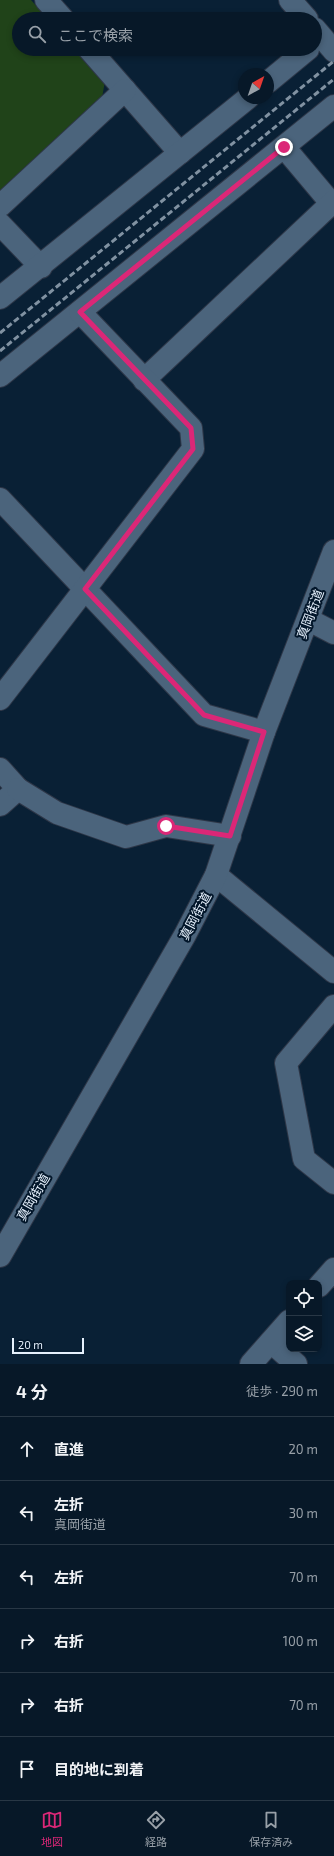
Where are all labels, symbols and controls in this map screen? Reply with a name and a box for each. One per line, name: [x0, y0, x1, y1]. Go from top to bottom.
search box: [12, 12, 322, 56]
icon: search: [26, 23, 48, 45]
text: ここで検索: [58, 26, 133, 44]
north arrow: [238, 68, 274, 104]
route end: [275, 138, 293, 156]
street label: 真岡街道: [293, 587, 327, 641]
route start: [157, 817, 175, 835]
street label: 真岡街道: [176, 889, 214, 943]
street label: 真岡街道: [13, 1170, 53, 1224]
map controls: [286, 1280, 322, 1352]
button: locate: [286, 1280, 322, 1316]
button: layers: [286, 1316, 322, 1352]
scale bar: [12, 1336, 84, 1355]
text: 20 m: [18, 1338, 43, 1351]
text: 4 分: [16, 1381, 48, 1401]
text: 徒歩 · 290 m: [246, 1383, 318, 1399]
icon: ahead: [16, 1438, 38, 1460]
text: 直進: [54, 1440, 84, 1458]
text: 20 m: [289, 1441, 318, 1457]
text: 左折: [54, 1495, 84, 1513]
icon: left: [16, 1502, 38, 1524]
text: 30 m: [289, 1505, 318, 1521]
text: 真岡街道: [54, 1516, 106, 1532]
icon: left: [16, 1566, 38, 1588]
text: 左折: [54, 1568, 84, 1586]
text: 70 m: [289, 1569, 318, 1585]
icon: right: [16, 1630, 38, 1652]
text: 右折: [54, 1632, 84, 1650]
text: 100 m: [283, 1633, 318, 1649]
icon: right: [16, 1694, 38, 1716]
text: 右折: [54, 1696, 84, 1714]
text: 70 m: [289, 1697, 318, 1713]
icon: arrive: [16, 1758, 38, 1780]
text: 目的地に到着: [54, 1760, 144, 1778]
tab: 地図: [41, 1809, 63, 1849]
tab: 経路: [145, 1809, 167, 1849]
tab: 保存済み: [249, 1809, 293, 1849]

